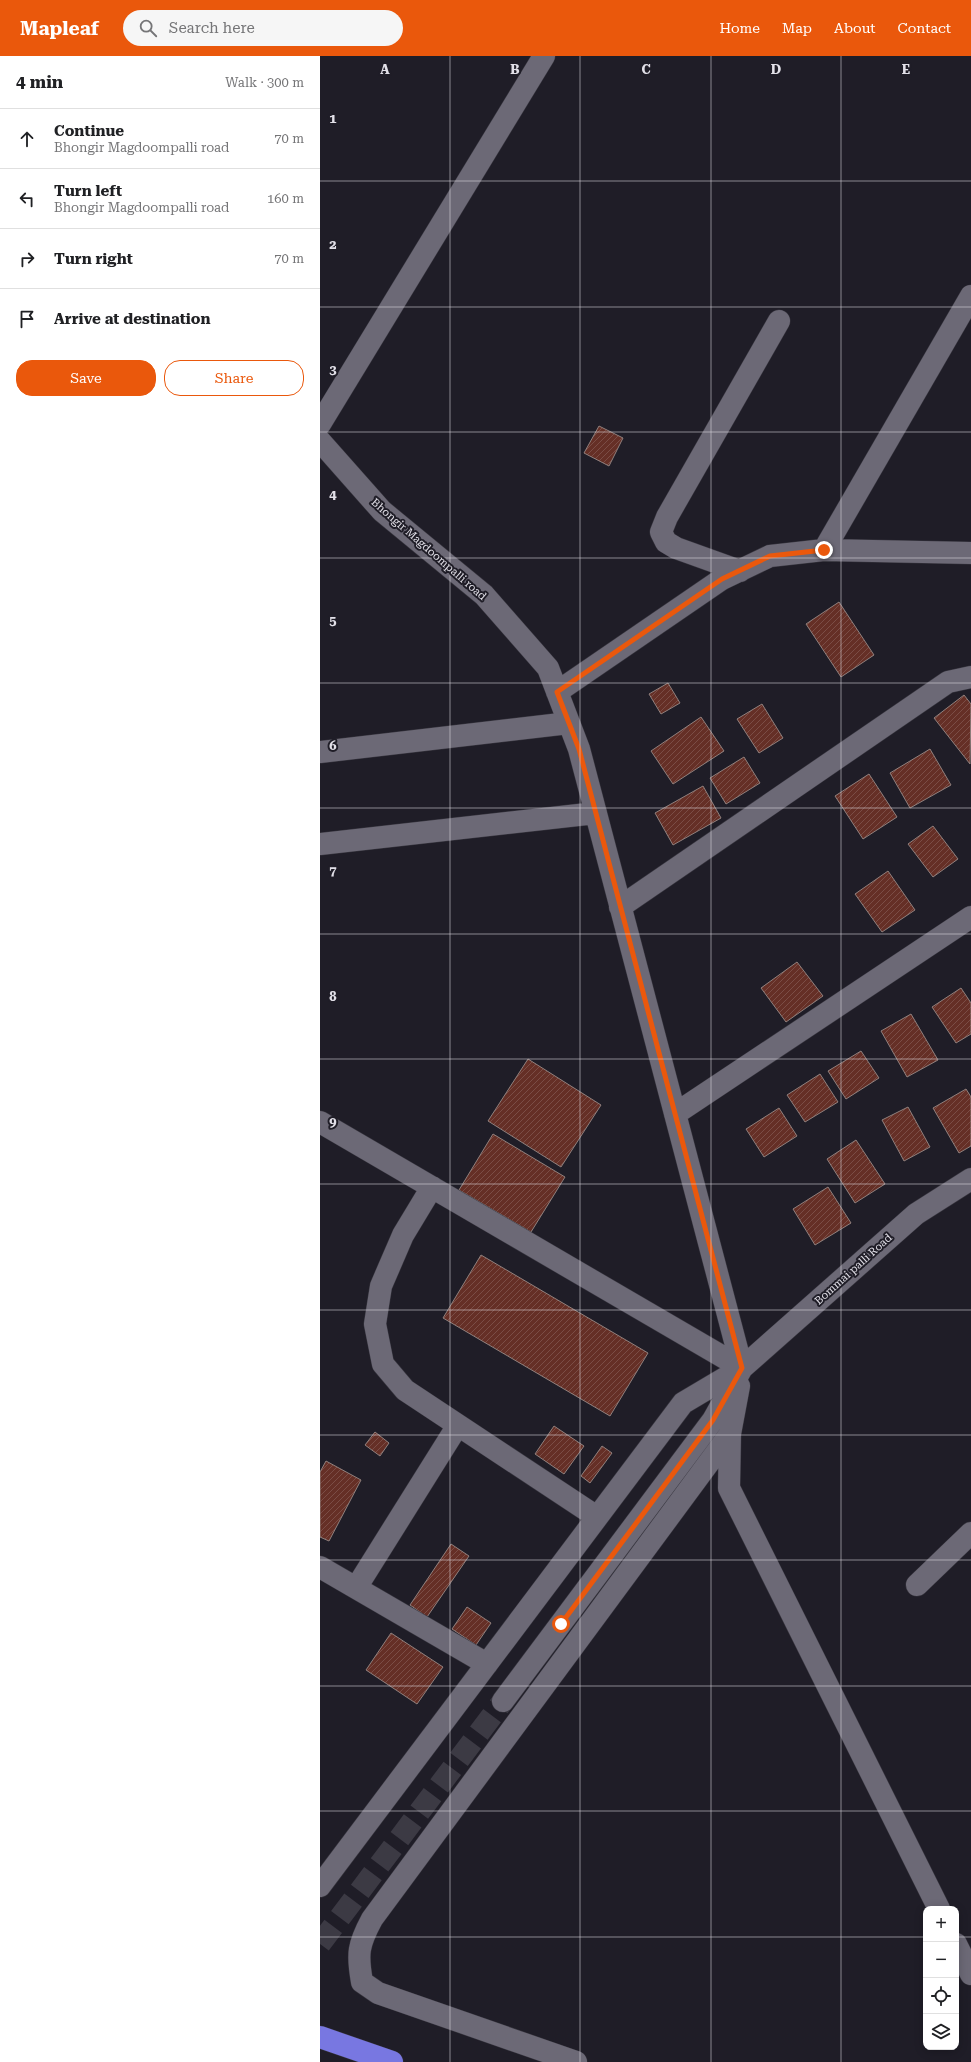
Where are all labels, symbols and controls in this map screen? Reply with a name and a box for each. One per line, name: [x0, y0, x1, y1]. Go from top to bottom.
search box: [123, 10, 403, 46]
text: Mapleaf: [20, 17, 99, 40]
icon: search: [137, 17, 159, 39]
text: Search here: [169, 19, 255, 37]
text: Home: [719, 20, 760, 36]
text: Map: [782, 20, 812, 36]
text: About: [834, 20, 876, 36]
text: Contact: [898, 20, 951, 36]
text: A: [380, 62, 390, 77]
text: B: [510, 62, 520, 77]
text: C: [641, 62, 651, 77]
text: D: [771, 62, 781, 77]
text: E: [902, 62, 910, 77]
text: 4 min: [16, 72, 63, 92]
text: Walk · 300 m: [225, 75, 304, 90]
text: 1: [329, 111, 337, 126]
text: Continue: [54, 122, 124, 140]
icon: ahead: [16, 128, 38, 150]
text: 70 m: [274, 131, 304, 146]
text: Bhongir Magdoompalli road: [54, 140, 229, 155]
text: Turn left: [54, 182, 122, 200]
icon: left: [16, 188, 38, 210]
text: 160 m: [267, 191, 304, 206]
text: Bhongir Magdoompalli road: [54, 200, 229, 215]
text: 2: [329, 237, 337, 252]
icon: right: [16, 248, 38, 270]
text: Turn right: [54, 250, 133, 268]
text: 70 m: [274, 251, 304, 266]
icon: arrive: [16, 308, 38, 330]
text: Arrive at destination: [54, 310, 210, 328]
button: Save: [16, 360, 156, 396]
button: Share: [164, 360, 304, 396]
text: 3: [329, 362, 337, 377]
text: 4: [329, 487, 337, 502]
street label: Bhongir Magdoompalli road: [368, 496, 489, 603]
route end: [815, 541, 833, 559]
text: 5: [329, 613, 337, 628]
text: 6: [329, 738, 337, 753]
text: 7: [329, 863, 337, 878]
text: 8: [329, 989, 337, 1004]
text: 9: [329, 1114, 337, 1129]
street label: Bommai palli Road: [812, 1231, 895, 1308]
route start: [552, 1615, 570, 1633]
map controls: [923, 1906, 959, 2050]
button: +: [923, 1906, 959, 1942]
button: −: [923, 1942, 959, 1978]
button: locate: [923, 1978, 959, 2014]
button: layers: [923, 2014, 959, 2050]

